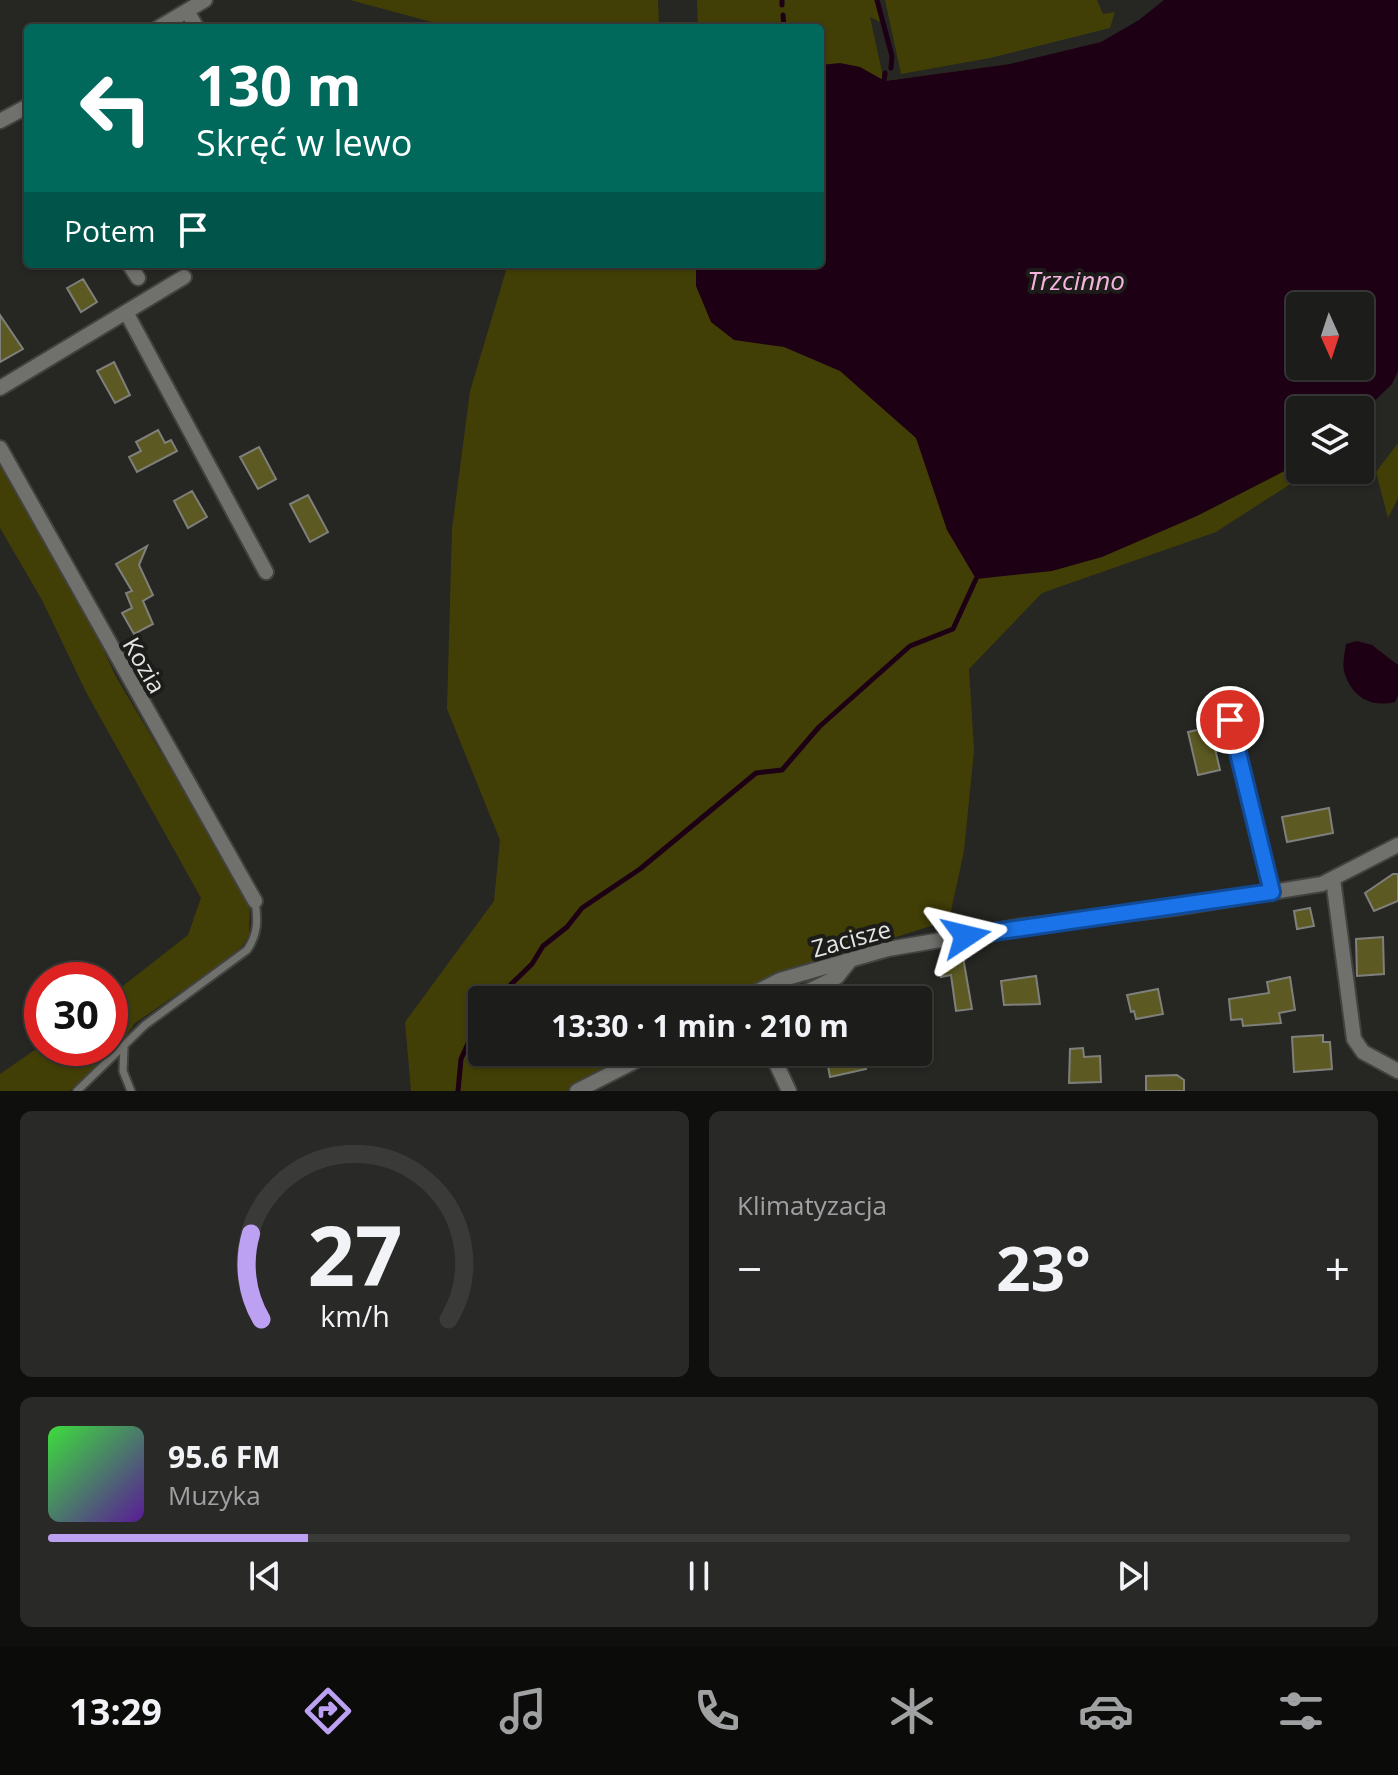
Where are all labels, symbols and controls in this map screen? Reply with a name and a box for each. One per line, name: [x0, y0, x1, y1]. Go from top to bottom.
text: 130 m: [196, 46, 362, 122]
icon: left: [64, 56, 168, 160]
text: Skręć w lewo: [196, 118, 412, 167]
icon: arrive: [171, 208, 215, 252]
text: Potem: [64, 210, 155, 251]
water label: Trzcinno: [1027, 262, 1125, 298]
north arrow: [1286, 292, 1374, 380]
map controls: [1286, 292, 1374, 484]
button: layers: [1286, 396, 1374, 484]
street label: Kozia: [116, 631, 174, 699]
pin: [1196, 686, 1264, 754]
icon: arrive: [1208, 698, 1252, 742]
position arrow: [924, 894, 1008, 978]
street label: Zacisze: [808, 912, 894, 964]
speed limit sign: 30: [24, 962, 128, 1066]
text: 13:30 · 1 min · 210 m: [551, 1005, 849, 1046]
text: Klimatyzacja: [737, 1187, 887, 1223]
text: 27: [307, 1197, 402, 1310]
text: 23°: [996, 1227, 1091, 1309]
text: −: [737, 1238, 762, 1298]
text: +: [1325, 1238, 1350, 1298]
text: km/h: [320, 1296, 389, 1335]
text: 95.6 FM: [168, 1436, 281, 1477]
text: Muzyka: [168, 1477, 261, 1513]
icon: previous: [243, 1554, 287, 1598]
icon: pause: [677, 1554, 721, 1598]
icon: next: [1111, 1554, 1155, 1598]
icon: directions: [300, 1683, 356, 1739]
icon: music: [495, 1683, 551, 1739]
icon: phone: [689, 1683, 745, 1739]
icon: climate: [884, 1683, 940, 1739]
icon: car: [1078, 1683, 1134, 1739]
icon: filters: [1273, 1683, 1329, 1739]
text: 13:29: [69, 1687, 162, 1736]

